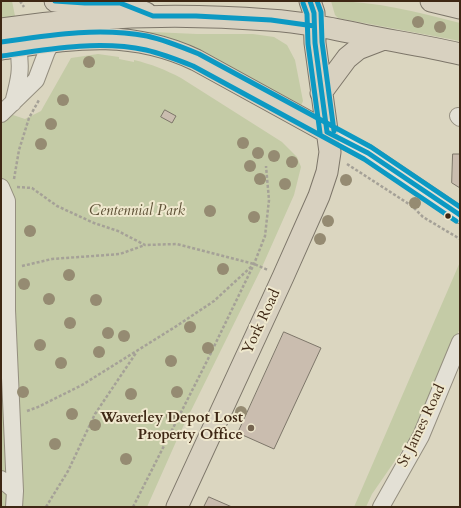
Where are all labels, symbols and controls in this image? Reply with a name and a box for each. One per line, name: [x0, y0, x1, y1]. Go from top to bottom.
park label: Centennial Park: [89, 203, 185, 221]
unlabelled marker: [443, 211, 453, 221]
street label: York Road: [239, 287, 285, 357]
street label: St James Road: [394, 382, 450, 470]
place label: Waverley Depot Lost Property Office: [100, 410, 243, 445]
marker: Waverley Depot Lost Property Office: [246, 423, 256, 433]

